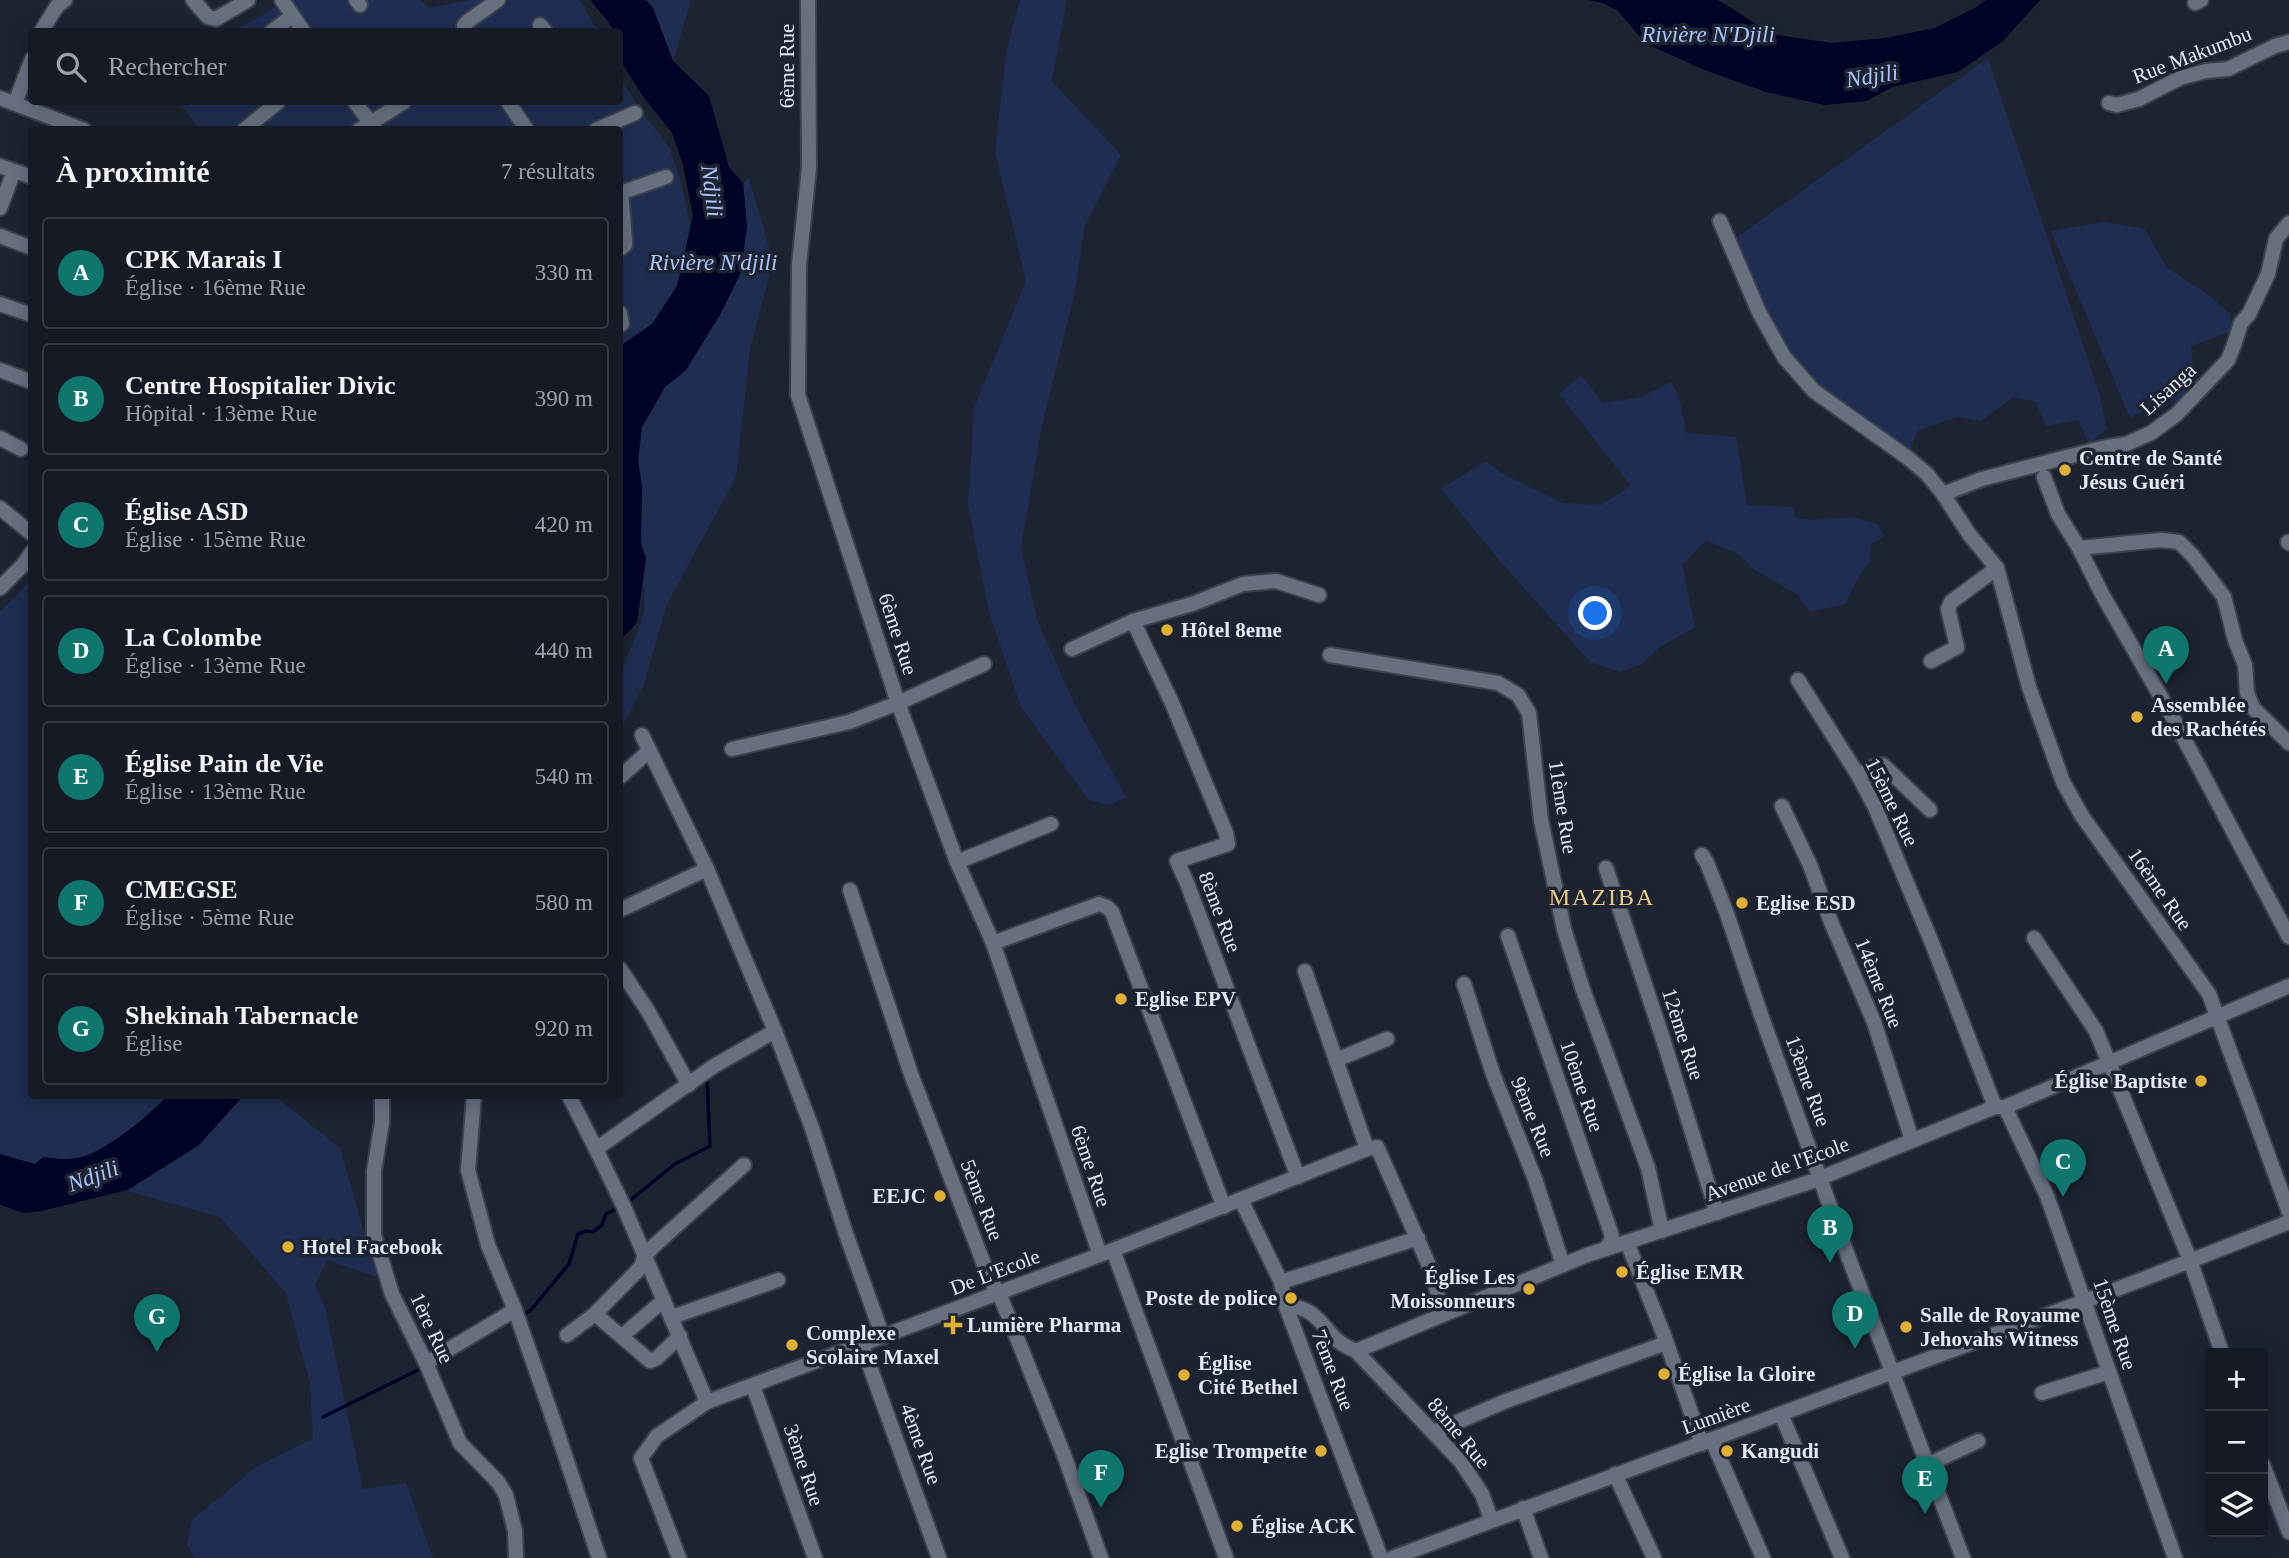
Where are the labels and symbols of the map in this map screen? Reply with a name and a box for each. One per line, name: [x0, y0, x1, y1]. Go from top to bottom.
street label: Rue Makumbu: [2129, 21, 2255, 89]
water label: Rivière N'Djili: [1640, 22, 1775, 47]
street label: 6ème Rue: [775, 24, 799, 108]
water label: Ndjili: [1843, 60, 1900, 93]
water label: Ndjili: [696, 162, 728, 219]
water label: Rivière N'djili: [648, 250, 777, 275]
street label: Lisanga: [2135, 357, 2201, 420]
place label: Centre de Santé Jésus Guéri: [2079, 446, 2222, 494]
marker: Centre de Santé Jésus Guéri: [2057, 462, 2073, 478]
street label: 6ème Rue: [874, 590, 922, 678]
your location: [1578, 596, 1612, 630]
place label: Hôtel 8eme: [1181, 618, 1282, 642]
marker: Hôtel 8eme: [1159, 622, 1175, 638]
pin: A: [2143, 626, 2189, 684]
place label: Assemblée des Rachétés: [2151, 693, 2266, 741]
marker: Assemblée des Rachétés: [2129, 709, 2145, 725]
street label: 15ème Rue: [1860, 754, 1924, 850]
street label: 11ème Rue: [1544, 759, 1582, 855]
street label: 16ème Rue: [2123, 843, 2197, 935]
street label: 8ème Rue: [1194, 868, 1246, 956]
district label: MAZIBA: [1549, 884, 1655, 910]
place label: Eglise ESD: [1756, 891, 1856, 915]
marker: Eglise ESD: [1734, 895, 1750, 911]
street label: 14ème Rue: [1850, 934, 1908, 1032]
street label: 12ème Rue: [1657, 985, 1709, 1083]
place label: Eglise EPV: [1135, 987, 1236, 1011]
marker: Eglise EPV: [1113, 991, 1129, 1007]
street label: 13ème Rue: [1780, 1032, 1836, 1130]
street label: 10ème Rue: [1555, 1037, 1609, 1135]
place label: Église Baptiste: [2055, 1069, 2187, 1093]
street label: 9ème Rue: [1506, 1073, 1560, 1161]
marker: Église Baptiste: [2193, 1073, 2209, 1089]
street label: 6ème Rue: [1066, 1122, 1116, 1210]
street label: Avenue de l'Ecole: [1702, 1132, 1852, 1206]
pin: C: [2040, 1139, 2086, 1197]
water label: Ndjili: [63, 1155, 122, 1197]
street label: 5ème Rue: [956, 1156, 1008, 1244]
place label: EEJC: [872, 1184, 926, 1208]
marker: EEJC: [932, 1188, 948, 1204]
pin: B: [1807, 1205, 1853, 1263]
place label: Hotel Facebook: [302, 1235, 443, 1259]
marker: Hotel Facebook: [280, 1239, 296, 1255]
street label: De L'Ecole: [947, 1244, 1043, 1300]
place label: Église EMR: [1636, 1260, 1745, 1284]
marker: Église EMR: [1614, 1264, 1630, 1280]
place label: Église Les Moissonneurs: [1390, 1265, 1515, 1313]
street label: 15ème Rue: [2088, 1275, 2142, 1373]
marker: Église Les Moissonneurs: [1521, 1281, 1537, 1297]
place label: Poste de police: [1145, 1286, 1277, 1310]
street label: 1ère Rue: [405, 1289, 459, 1367]
marker: Poste de police: [1283, 1290, 1299, 1306]
pin: D: [1832, 1291, 1878, 1349]
pin: G: [134, 1294, 180, 1352]
place label: Salle de Royaume Jehovahs Witness: [1920, 1303, 2080, 1351]
place label: Lumière Pharma: [967, 1313, 1122, 1337]
marker: Lumière Pharma: [945, 1317, 961, 1333]
marker: Salle de Royaume Jehovahs Witness: [1898, 1319, 1914, 1335]
place label: Complexe Scolaire Maxel: [806, 1321, 939, 1369]
street label: 7ème Rue: [1307, 1326, 1359, 1414]
marker: Complexe Scolaire Maxel: [784, 1337, 800, 1353]
place label: Église Cité Bethel: [1198, 1351, 1298, 1399]
place label: Église la Gloire: [1678, 1362, 1815, 1386]
marker: Église la Gloire: [1656, 1366, 1672, 1382]
marker: Église Cité Bethel: [1176, 1367, 1192, 1383]
street label: 8ème Rue: [1423, 1393, 1495, 1473]
street label: Lumière: [1678, 1393, 1754, 1439]
street label: 4ème Rue: [895, 1400, 947, 1488]
street label: 3ème Rue: [779, 1421, 829, 1509]
place label: Eglise Trompette: [1155, 1439, 1307, 1463]
place label: Kangudi: [1741, 1439, 1819, 1463]
marker: Eglise Trompette: [1313, 1443, 1329, 1459]
marker: Kangudi: [1719, 1443, 1735, 1459]
pin: F: [1078, 1450, 1124, 1508]
pin: E: [1902, 1456, 1948, 1514]
place label: Église ACK: [1251, 1514, 1356, 1538]
marker: Église ACK: [1229, 1518, 1245, 1534]

